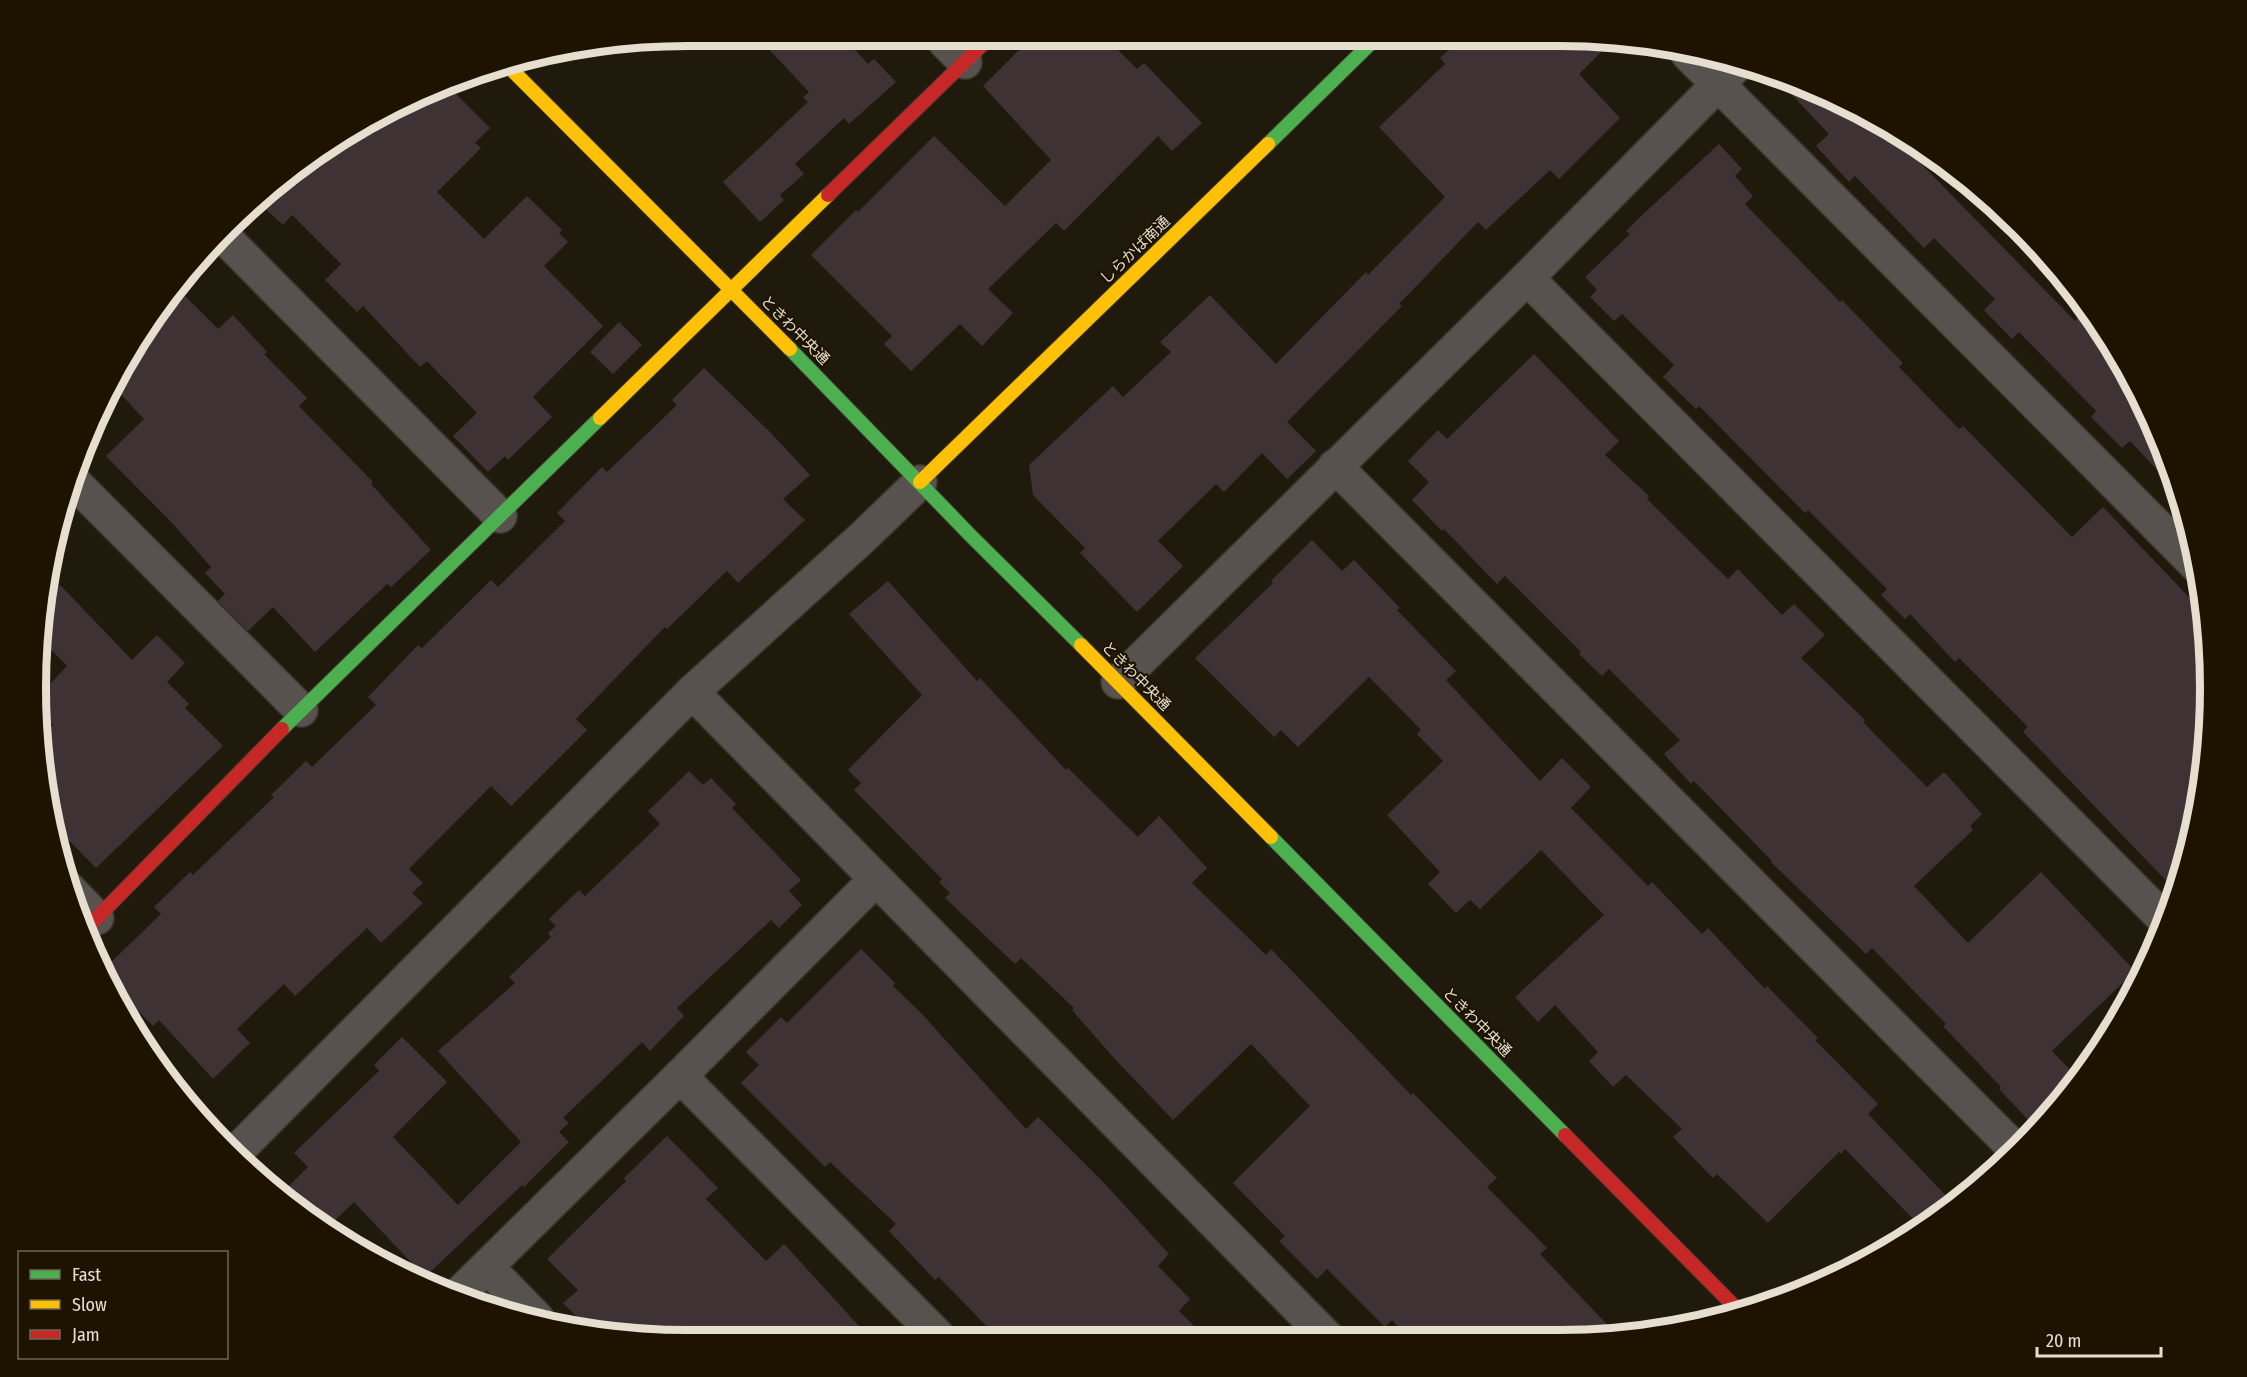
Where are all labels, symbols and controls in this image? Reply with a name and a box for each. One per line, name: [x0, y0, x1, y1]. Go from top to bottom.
street label: しらかば南通: [1096, 212, 1174, 288]
street label: ときわ中央通: [757, 292, 833, 368]
street label: ときわ中央通: [1098, 638, 1174, 714]
street label: ときわ中央通: [1439, 984, 1515, 1060]
legend: [18, 1251, 228, 1359]
text: Fast: [72, 1264, 101, 1286]
text: Slow: [72, 1294, 107, 1316]
scale bar: [2037, 1320, 2162, 1358]
text: Jam: [72, 1324, 100, 1346]
text: 20 m: [2046, 1330, 2081, 1352]

